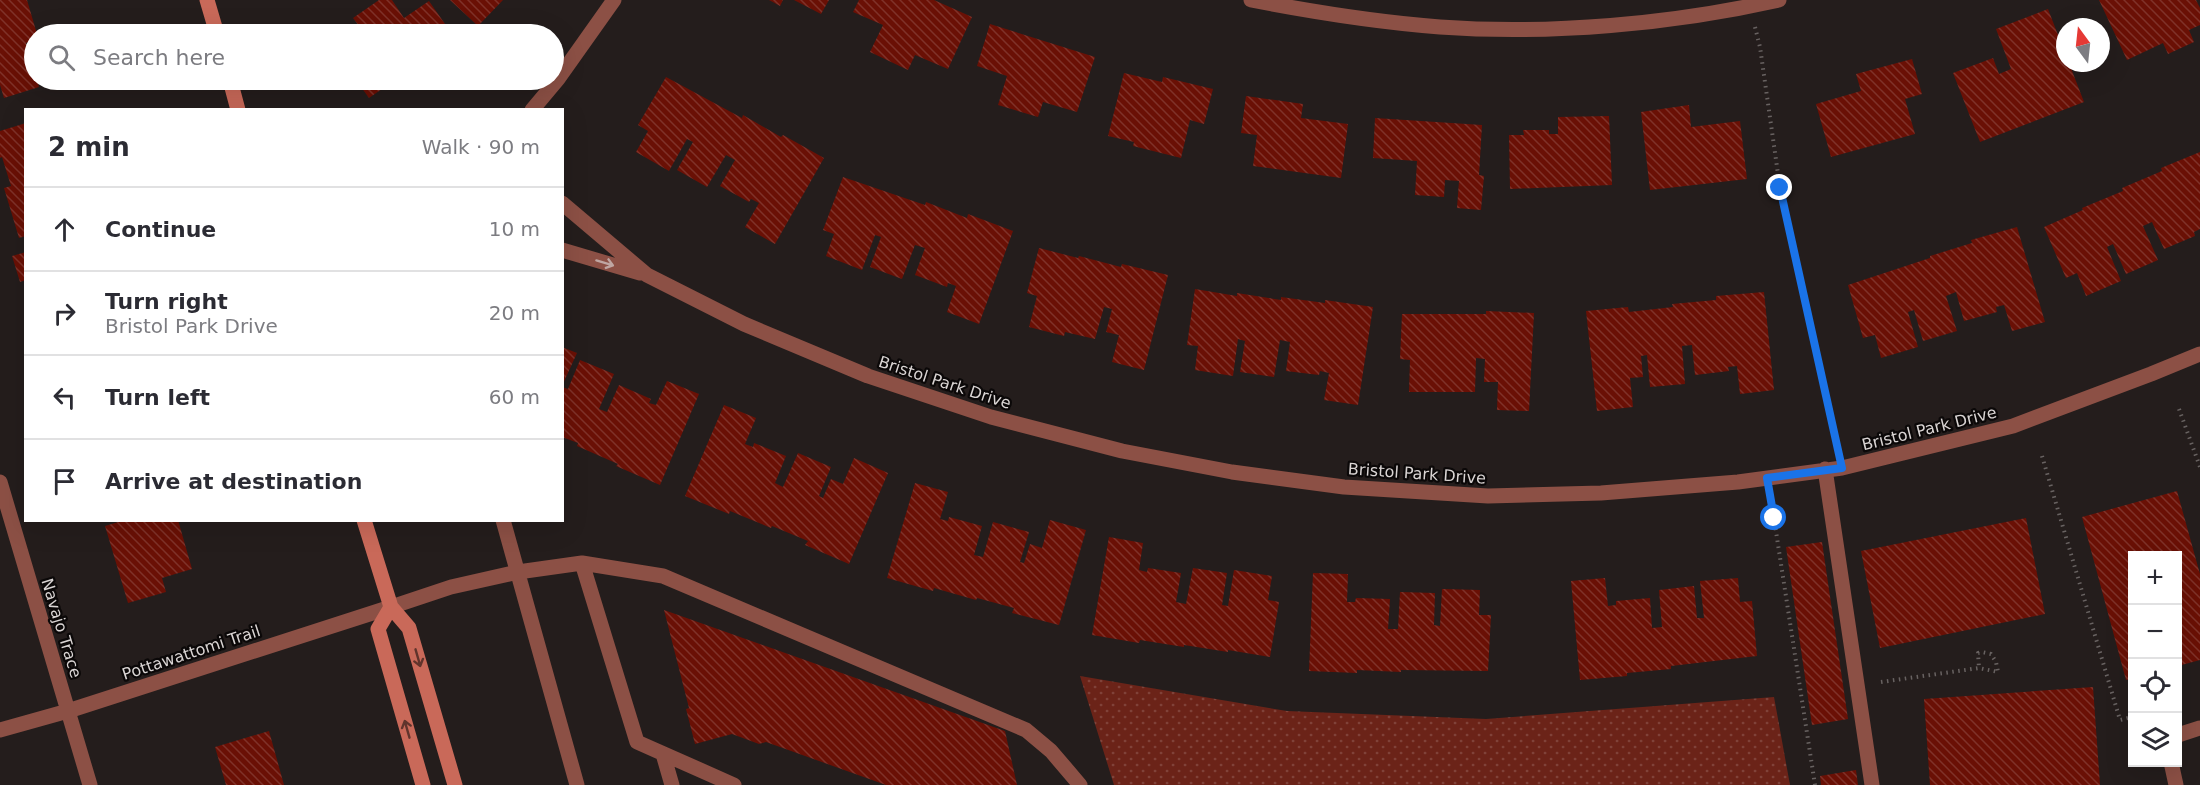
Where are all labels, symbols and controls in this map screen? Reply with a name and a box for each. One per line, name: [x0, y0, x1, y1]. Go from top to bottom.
north arrow: [2056, 18, 2110, 72]
search box: [24, 24, 564, 90]
icon: search: [45, 41, 78, 74]
text: Search here: [93, 45, 225, 70]
text: 2 min: [48, 132, 130, 162]
text: Walk · 90 m: [422, 135, 540, 159]
route end: [1766, 174, 1792, 200]
icon: ahead: [48, 213, 81, 246]
text: Continue: [105, 217, 216, 242]
text: 10 m: [489, 217, 540, 241]
one-way arrow: [595, 258, 614, 269]
text: Turn right: [105, 289, 228, 314]
icon: right: [48, 297, 81, 330]
text: 20 m: [489, 301, 540, 325]
text: Bristol Park Drive: [105, 314, 278, 338]
street label: Bristol Park Drive: [876, 352, 1014, 413]
icon: left: [48, 381, 81, 414]
text: Turn left: [105, 385, 210, 410]
text: 60 m: [489, 385, 540, 409]
street label: Bristol Park Drive: [1860, 403, 1998, 454]
street label: Bristol Park Drive: [1347, 459, 1487, 488]
icon: arrive: [48, 465, 81, 498]
text: Arrive at destination: [105, 469, 362, 494]
route start: [1760, 504, 1786, 530]
map controls: [2128, 551, 2182, 767]
button: +: [2128, 551, 2182, 605]
street label: Navajo Trace: [37, 576, 86, 680]
button: −: [2128, 605, 2182, 659]
street label: Pottawattomi Trail: [120, 621, 263, 684]
one-way arrow: [413, 648, 424, 667]
button: locate: [2128, 659, 2182, 713]
button: layers: [2128, 713, 2182, 767]
one-way arrow: [401, 720, 412, 739]

